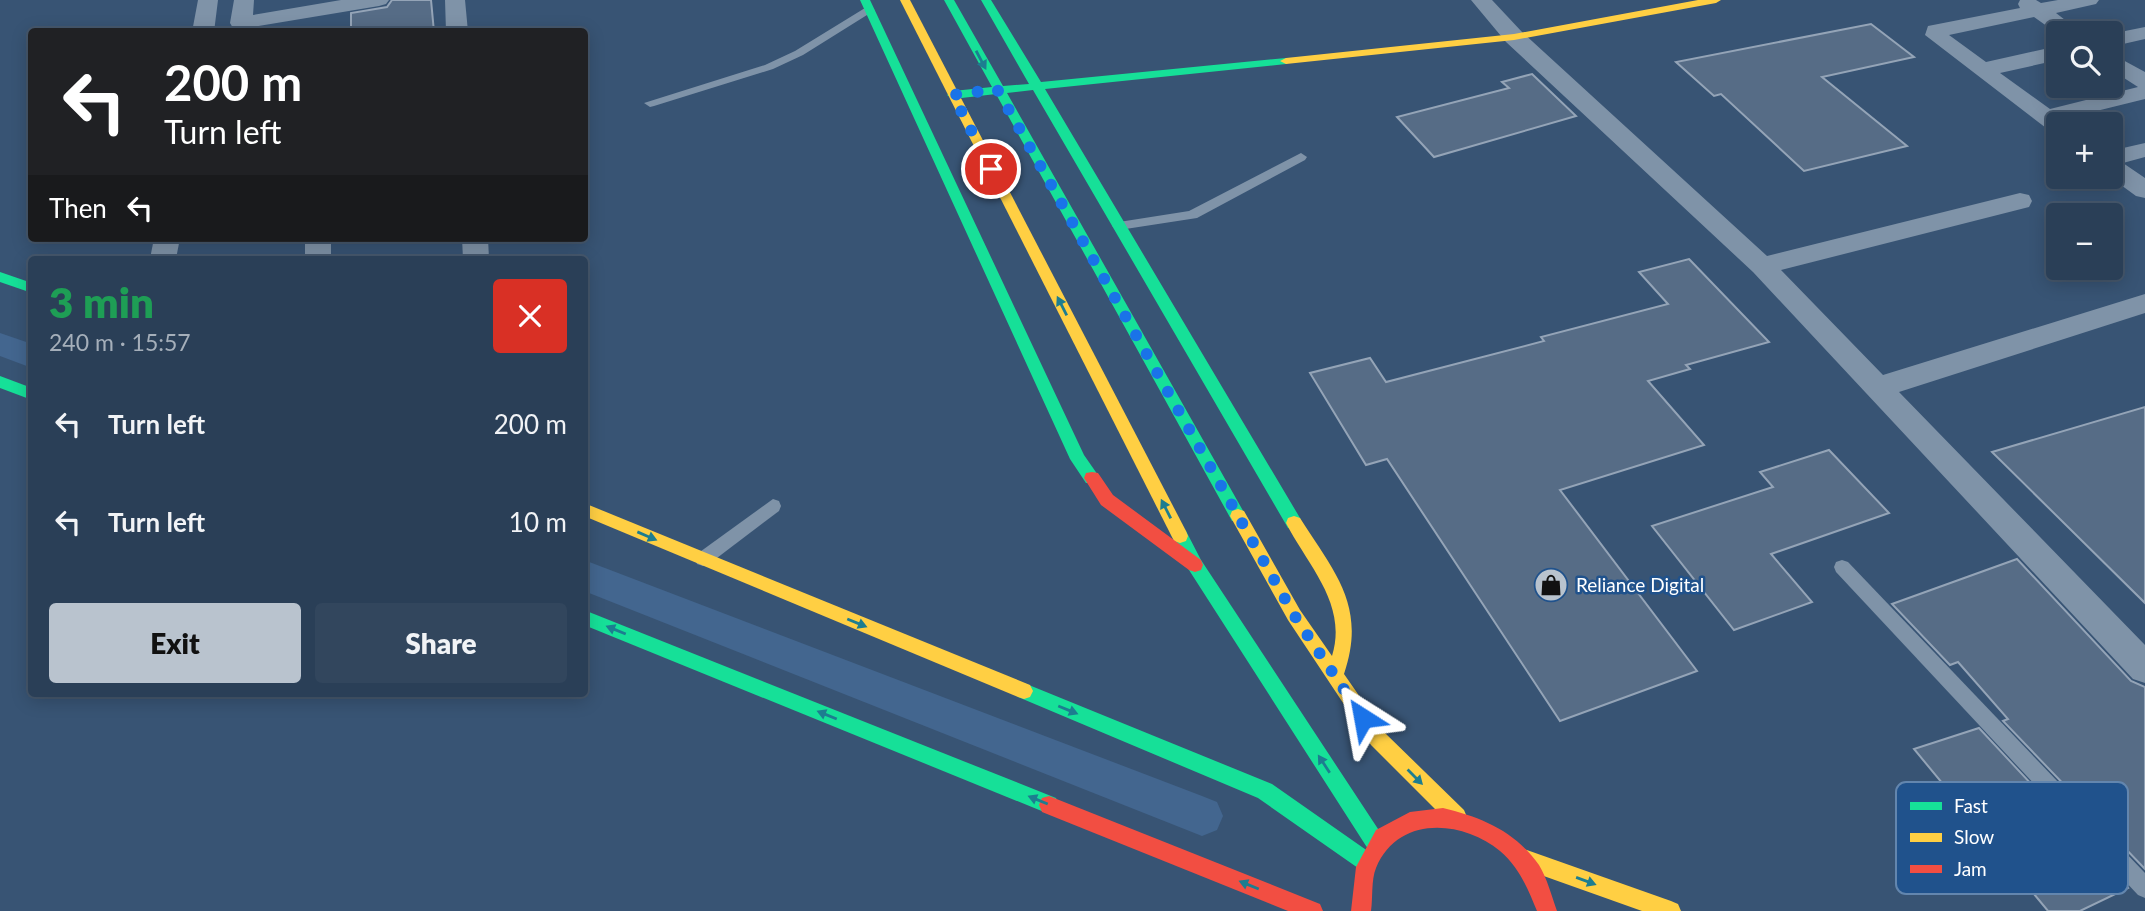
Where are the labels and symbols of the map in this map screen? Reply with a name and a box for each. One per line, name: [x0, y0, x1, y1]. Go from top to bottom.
one-way arrow: [975, 50, 987, 70]
pin: [961, 139, 1021, 199]
one-way arrow: [1056, 296, 1068, 316]
one-way arrow: [1160, 499, 1171, 519]
one-way arrow: [637, 531, 658, 542]
shop icon: Reliance Digital: [1532, 566, 1570, 604]
place label: Reliance Digital: [1576, 573, 1704, 596]
one-way arrow: [847, 618, 868, 629]
one-way arrow: [606, 625, 627, 636]
position arrow: [1326, 681, 1400, 755]
one-way arrow: [1057, 705, 1078, 716]
one-way arrow: [817, 710, 838, 721]
one-way arrow: [1318, 755, 1331, 774]
one-way arrow: [1407, 768, 1424, 785]
legend: [1896, 782, 2128, 894]
text: Fast: [1954, 794, 1988, 817]
one-way arrow: [1028, 795, 1049, 806]
text: Slow: [1954, 825, 1994, 848]
text: Jam: [1954, 857, 1987, 880]
one-way arrow: [1575, 875, 1596, 886]
one-way arrow: [1239, 880, 1260, 891]

